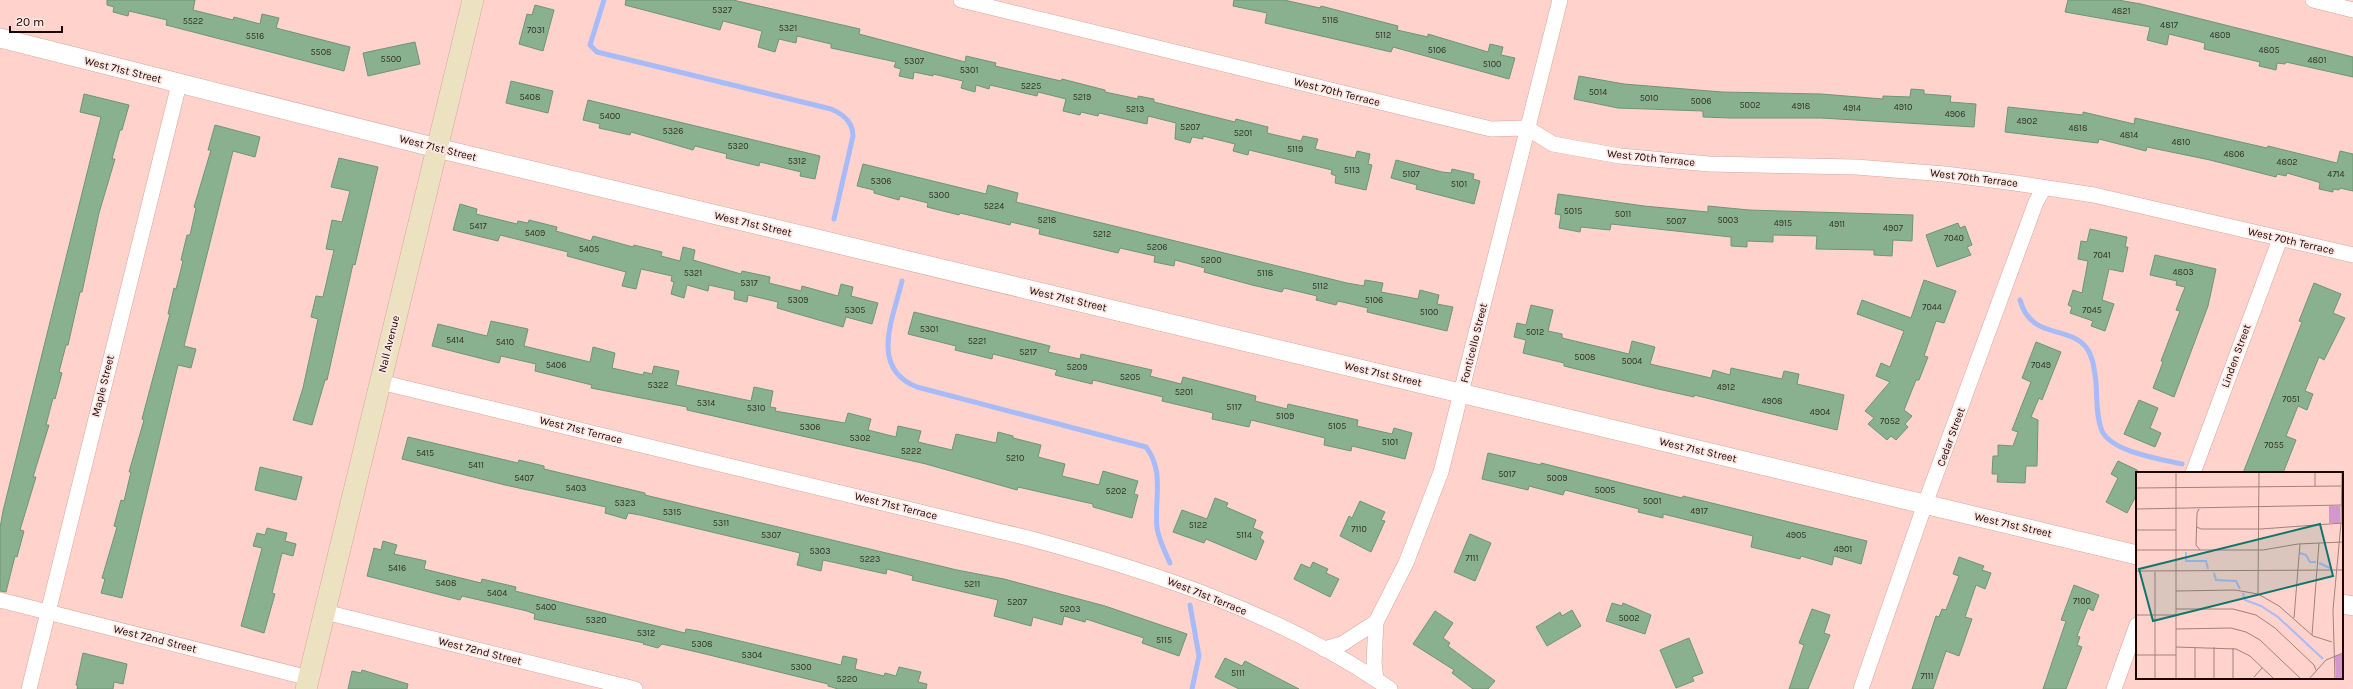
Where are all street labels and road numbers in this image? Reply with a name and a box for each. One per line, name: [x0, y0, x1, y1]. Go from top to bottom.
street label: West 71st Street: [83, 54, 163, 86]
street label: West 70th Terrace: [1293, 75, 1382, 109]
street label: West 71st Street: [398, 132, 478, 164]
street label: West 70th Terrace: [1606, 147, 1696, 169]
street label: West 70th Terrace: [1929, 166, 2019, 190]
street label: West 71st Street: [713, 209, 793, 239]
street label: West 70th Terrace: [2246, 225, 2336, 257]
street label: West 71st Street: [1028, 284, 1108, 314]
street label: Fonticello Street: [1458, 302, 1490, 384]
street label: Nall Avenue: [376, 314, 402, 374]
street label: Linden Street: [2218, 322, 2254, 390]
street label: Maple Street: [89, 354, 117, 418]
street label: West 71st Street: [1343, 359, 1423, 389]
street label: Cedar Street: [1934, 406, 1968, 468]
street label: West 71st Terrace: [538, 413, 624, 447]
street label: West 71st Street: [1658, 435, 1738, 465]
street label: West 71st Terrace: [853, 489, 939, 523]
street label: West 71st Street: [1973, 510, 2053, 540]
street label: West 71st Terrace: [1165, 574, 1249, 618]
street label: West 72nd Street: [112, 622, 198, 656]
street label: West 72nd Street: [437, 634, 523, 668]

